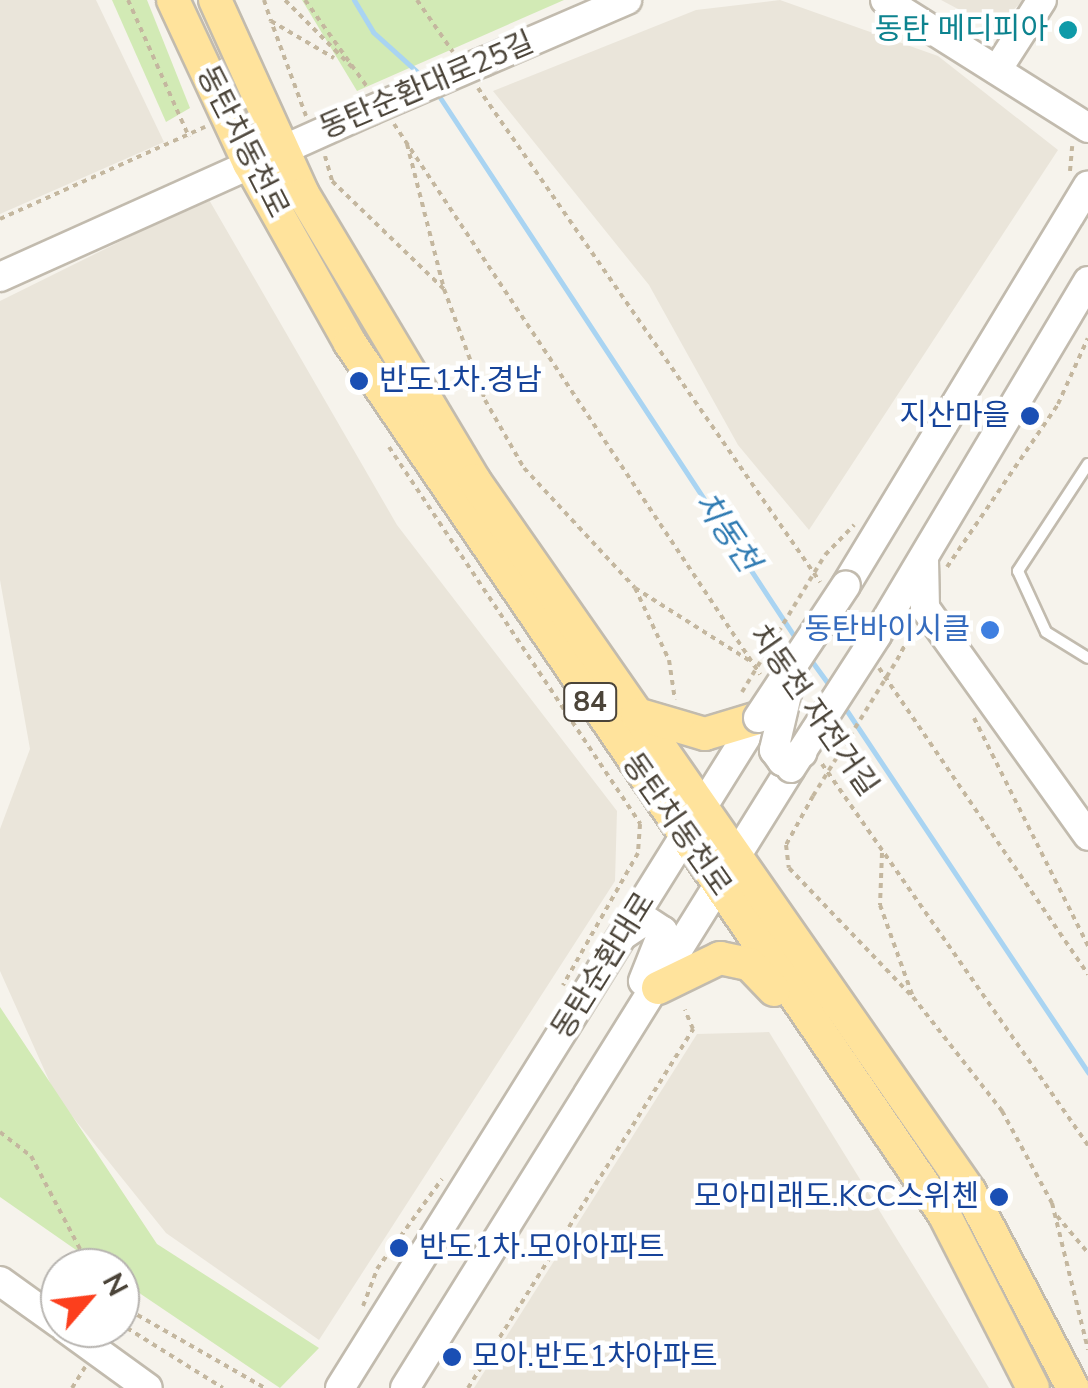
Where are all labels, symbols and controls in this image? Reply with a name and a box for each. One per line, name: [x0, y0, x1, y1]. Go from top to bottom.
place label: 동탄 메디피아: [875, 12, 1048, 48]
marker: 동탄 메디피아: [1057, 19, 1079, 41]
street label: 동탄순환대로25길: [314, 25, 540, 147]
street label: 동탄치동천로: [188, 60, 296, 224]
place label: 반도1차.경남: [379, 363, 542, 399]
marker: 반도1차.경남: [348, 370, 370, 392]
place label: 지산마을: [900, 398, 1010, 434]
marker: 지산마을: [1019, 405, 1041, 427]
water label: 치동천: [685, 485, 767, 579]
place label: 동탄바이시클: [804, 612, 970, 648]
street label: 치동천 자전거길: [741, 618, 885, 804]
marker: 동탄바이시클: [979, 619, 1001, 641]
road number: 84: [562, 679, 618, 725]
street label: 동탄치동천로: [614, 747, 738, 903]
street label: 동탄순환대로: [545, 886, 663, 1046]
place label: 모아미래도.KCC스위첸: [694, 1179, 979, 1215]
marker: 모아미래도.KCC스위첸: [988, 1186, 1010, 1208]
place label: 반도1차.모아아파트: [419, 1230, 665, 1266]
marker: 반도1차.모아아파트: [388, 1237, 410, 1259]
north arrow: [40, 1248, 140, 1348]
text: N: [93, 1267, 136, 1303]
place label: 모아.반도1차아파트: [472, 1339, 718, 1375]
marker: 모아.반도1차아파트: [441, 1346, 463, 1368]

